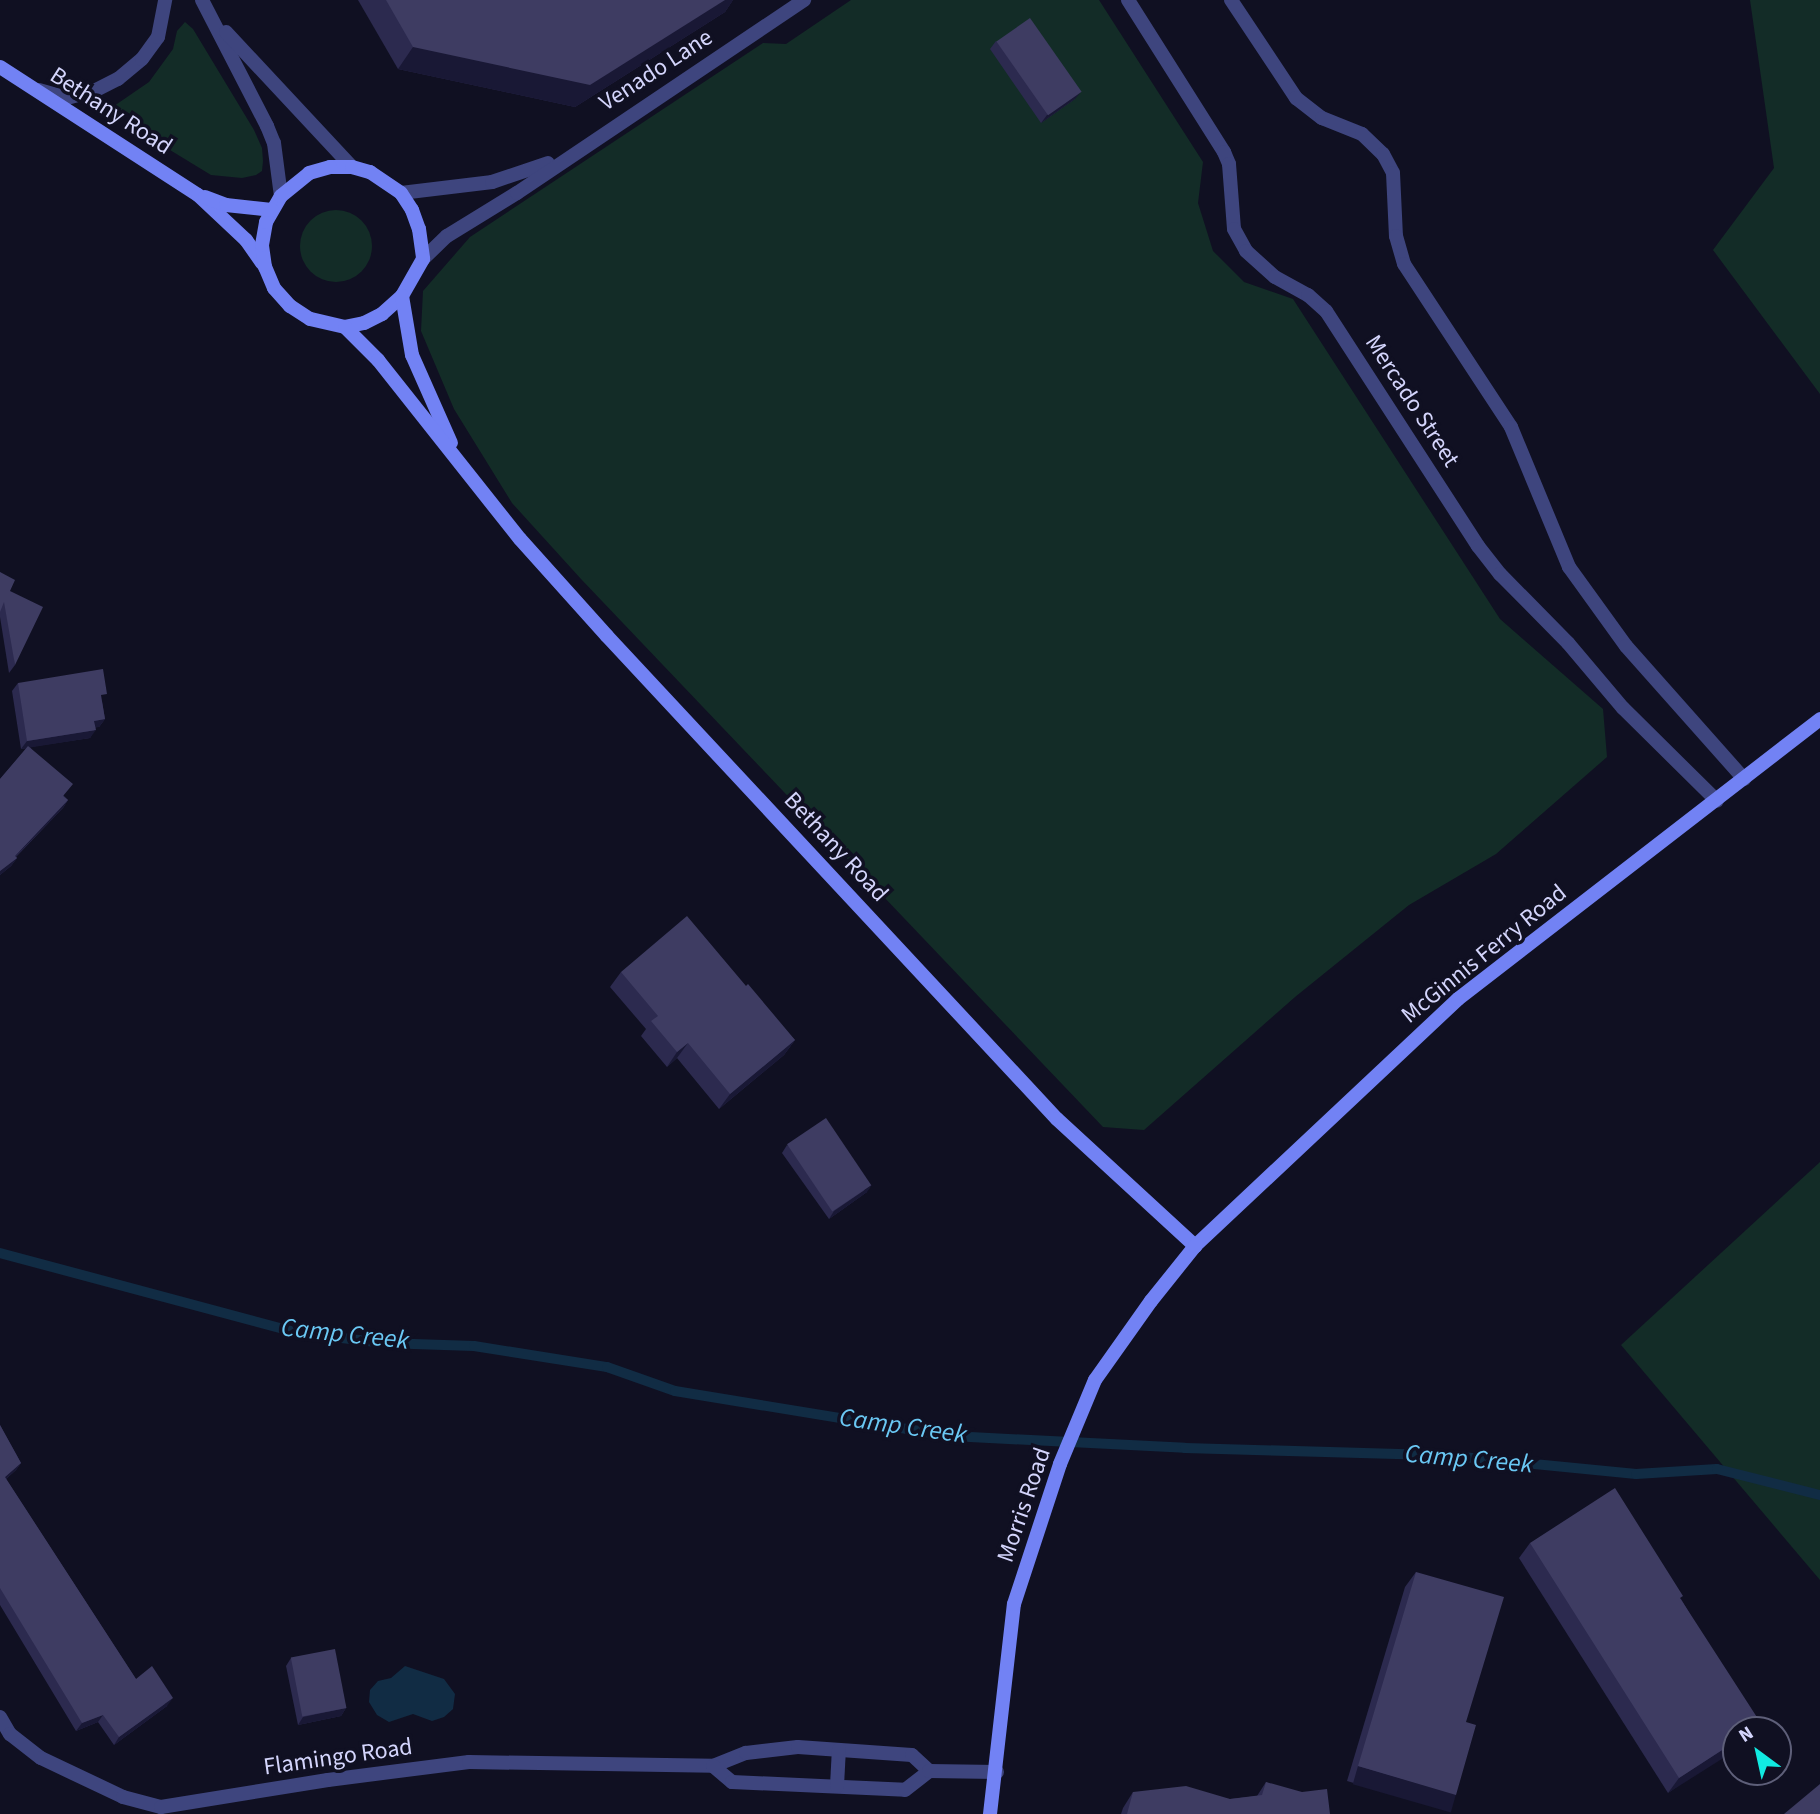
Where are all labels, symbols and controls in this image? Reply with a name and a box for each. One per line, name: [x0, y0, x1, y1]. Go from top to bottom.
street label: Venado Lane: [594, 23, 718, 117]
street label: Bethany Road: [45, 61, 177, 161]
street label: Mercado Street: [1359, 330, 1465, 472]
street label: Bethany Road: [778, 786, 894, 908]
street label: McGinnis Ferry Road: [1396, 879, 1572, 1029]
water label: Camp Creek: [280, 1312, 410, 1356]
water label: Camp Creek: [837, 1402, 969, 1450]
water label: Camp Creek: [1404, 1438, 1534, 1480]
street label: Morris Road: [991, 1444, 1057, 1566]
north arrow: [1722, 1716, 1792, 1786]
text: N: [1734, 1720, 1759, 1749]
street label: Flamingo Road: [262, 1732, 414, 1782]

